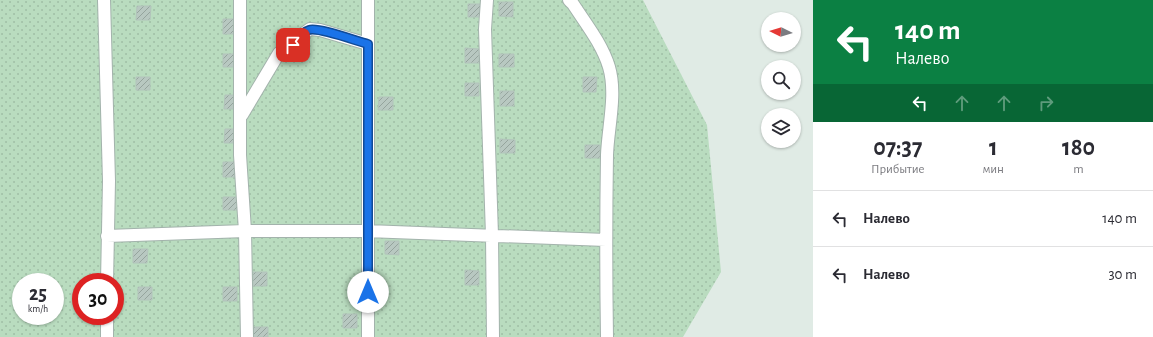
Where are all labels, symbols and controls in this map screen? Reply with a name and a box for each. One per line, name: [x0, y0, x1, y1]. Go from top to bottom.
north arrow: [761, 12, 801, 52]
map controls: [761, 12, 801, 148]
icon: left: [829, 16, 881, 68]
text: 140 m: [895, 17, 961, 45]
pin: [276, 28, 310, 62]
icon: arrive: [282, 34, 304, 56]
text: Налево: [895, 50, 949, 68]
button: search: [761, 60, 801, 100]
icon: left: [909, 92, 931, 114]
icon: ahead: [951, 92, 973, 114]
icon: ahead: [993, 92, 1015, 114]
icon: right: [1035, 92, 1057, 114]
button: layers: [761, 108, 801, 148]
text: 07:37: [873, 136, 922, 160]
text: 1: [989, 136, 998, 160]
text: 180: [1062, 136, 1095, 160]
text: Прибытие: [871, 163, 925, 176]
text: мин: [982, 163, 1004, 176]
text: m: [1073, 163, 1084, 176]
icon: left: [829, 208, 851, 230]
text: Налево: [863, 211, 910, 226]
text: 140 m: [1102, 211, 1137, 226]
icon: left: [829, 264, 851, 286]
text: Налево: [863, 267, 910, 282]
text: 30 m: [1108, 267, 1137, 282]
position arrow: [347, 271, 389, 313]
speed limit sign: 30: [72, 273, 124, 325]
text: 25: [29, 284, 47, 304]
text: km/h: [28, 304, 48, 314]

